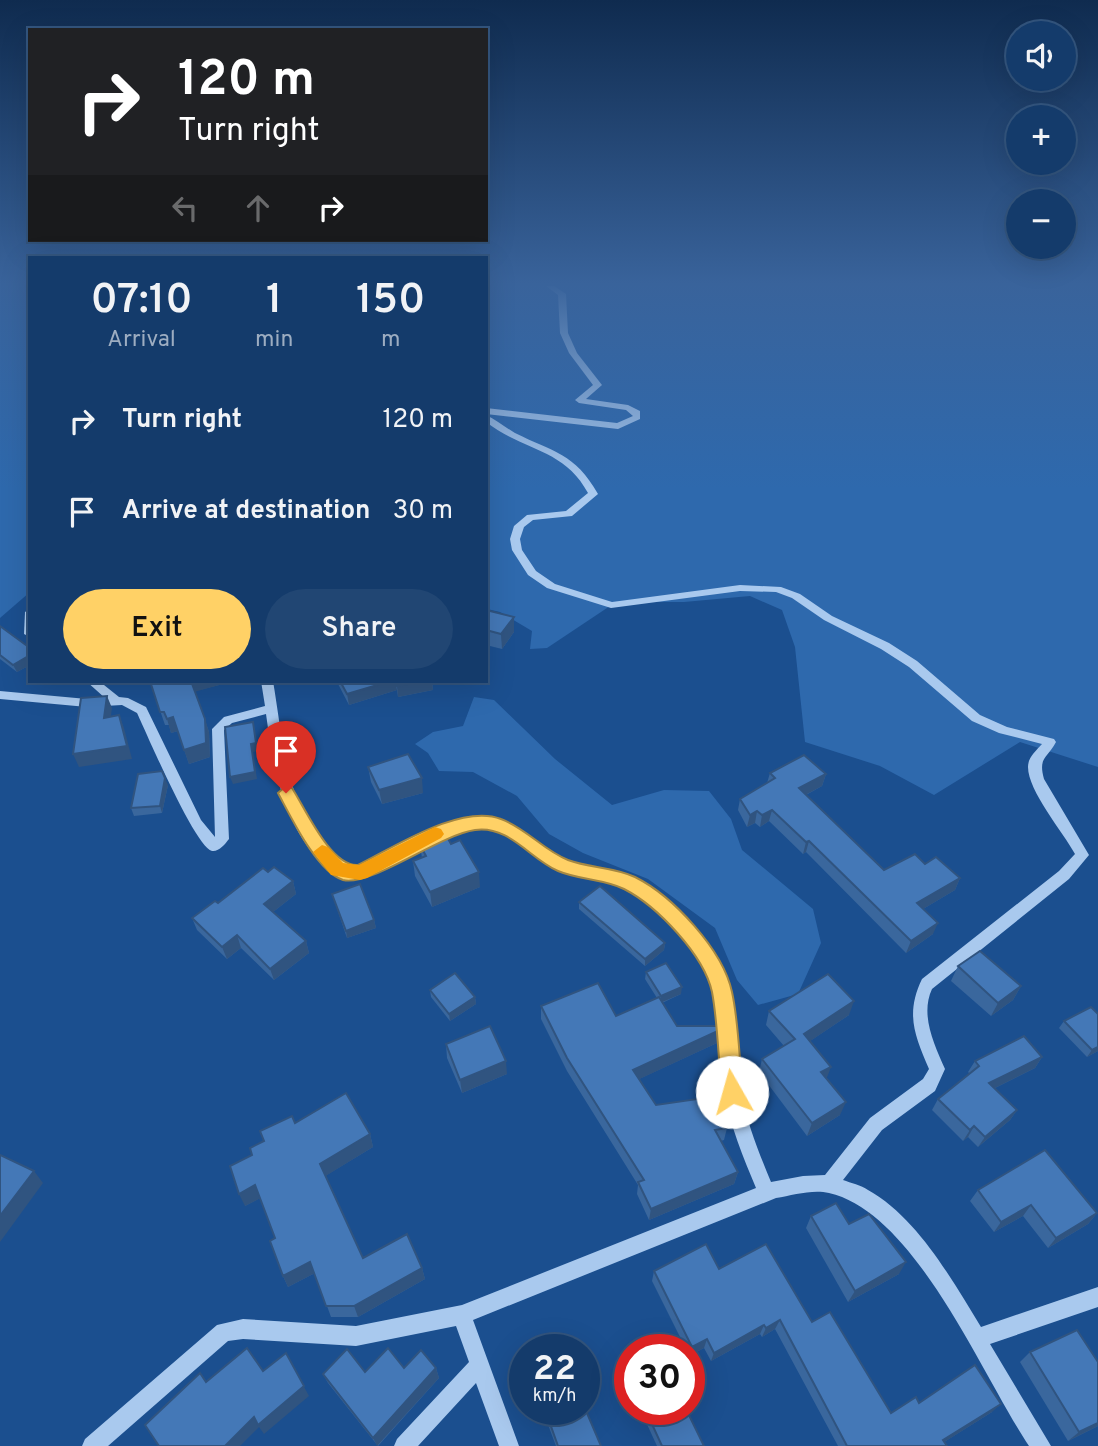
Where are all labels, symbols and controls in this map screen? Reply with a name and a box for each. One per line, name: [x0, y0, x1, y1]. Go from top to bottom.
map controls: [1006, 21, 1076, 259]
button: sound: [1006, 21, 1076, 91]
text: 120 m: [178, 51, 315, 113]
icon: right: [63, 56, 154, 147]
button: +: [1006, 105, 1076, 175]
text: Turn right: [178, 112, 320, 152]
icon: left: [166, 189, 204, 227]
icon: ahead: [239, 189, 277, 227]
icon: right: [312, 189, 350, 227]
button: −: [1006, 189, 1076, 259]
text: 07:10: [91, 275, 193, 328]
text: 1: [266, 275, 282, 328]
text: 150: [356, 275, 425, 328]
text: Arrival: [107, 326, 176, 355]
text: min: [255, 326, 293, 355]
text: m: [381, 326, 400, 355]
icon: right: [63, 402, 101, 440]
text: Turn right: [122, 404, 242, 437]
text: 120 m: [383, 404, 453, 437]
icon: arrive: [63, 493, 101, 531]
text: Arrive at destination: [122, 495, 370, 528]
text: 30 m: [393, 495, 453, 528]
button: Exit: [63, 589, 251, 669]
button: Share: [265, 589, 453, 669]
pin: [256, 721, 316, 793]
icon: arrive: [267, 732, 305, 770]
position arrow: [695, 1055, 769, 1129]
speed limit sign: 30: [614, 1334, 705, 1425]
text: 22: [533, 1348, 576, 1392]
text: km/h: [533, 1385, 576, 1408]

